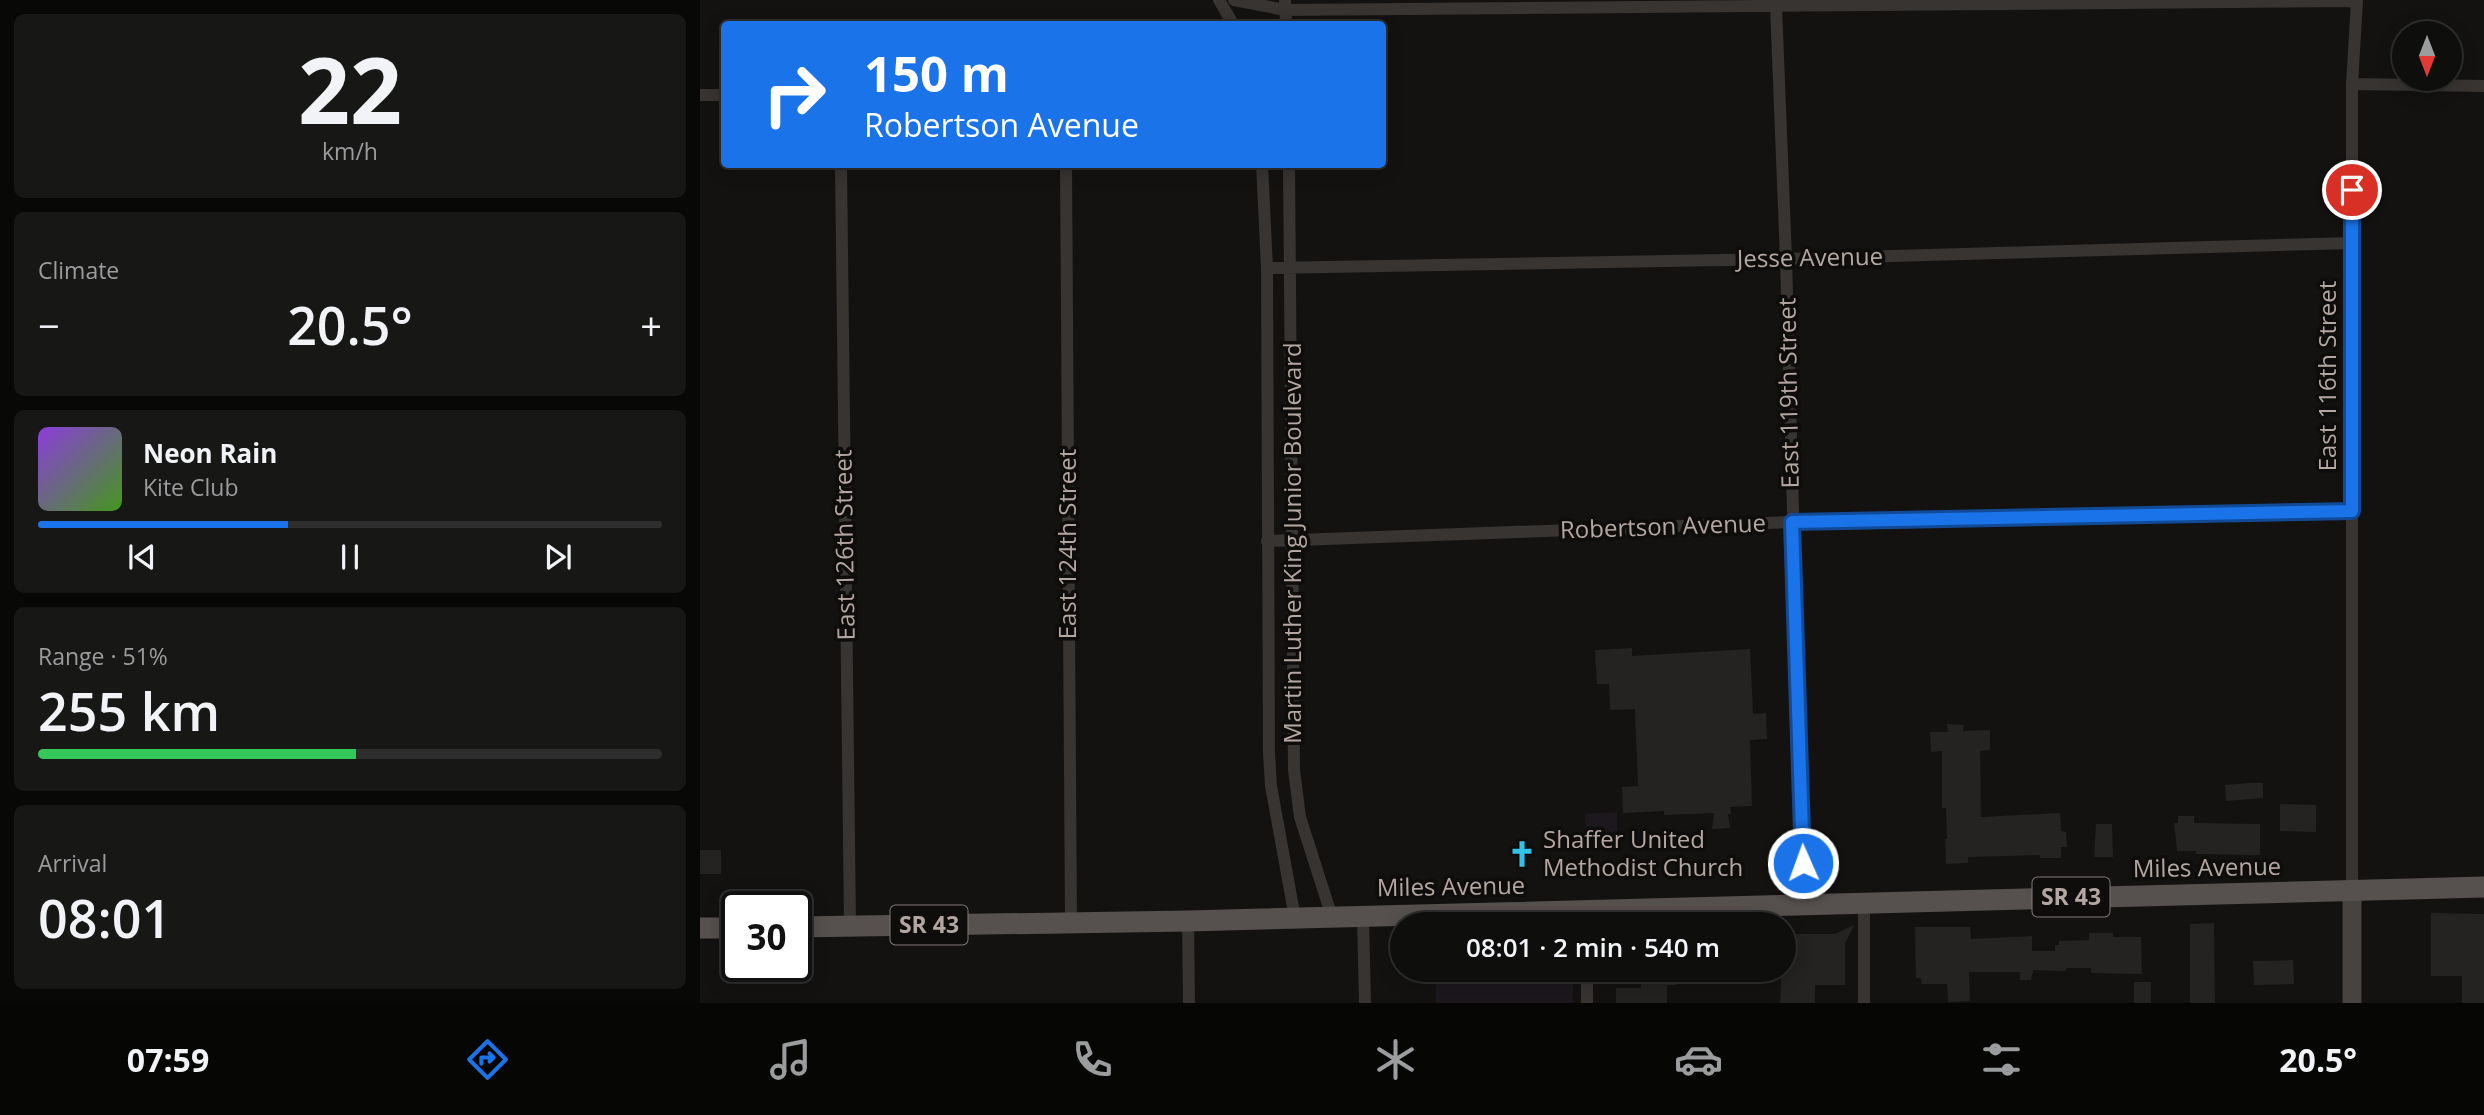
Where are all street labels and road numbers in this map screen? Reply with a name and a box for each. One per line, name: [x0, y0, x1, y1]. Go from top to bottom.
street label: Jesse Avenue: [1735, 239, 1883, 274]
street label: East 116th Street: [2310, 281, 2343, 471]
street label: East 119th Street: [1769, 297, 1806, 489]
street label: Martin Luther King Junior Boulevard: [1275, 342, 1308, 744]
street label: East 126th Street: [825, 449, 862, 641]
street label: East 124th Street: [1050, 449, 1083, 639]
street label: Robertson Avenue: [1559, 505, 1767, 546]
street label: Miles Avenue: [2132, 849, 2281, 884]
street label: Miles Avenue: [1376, 868, 1525, 903]
road number: SR 43: [2032, 877, 2110, 916]
road number: SR 43: [890, 906, 968, 944]

